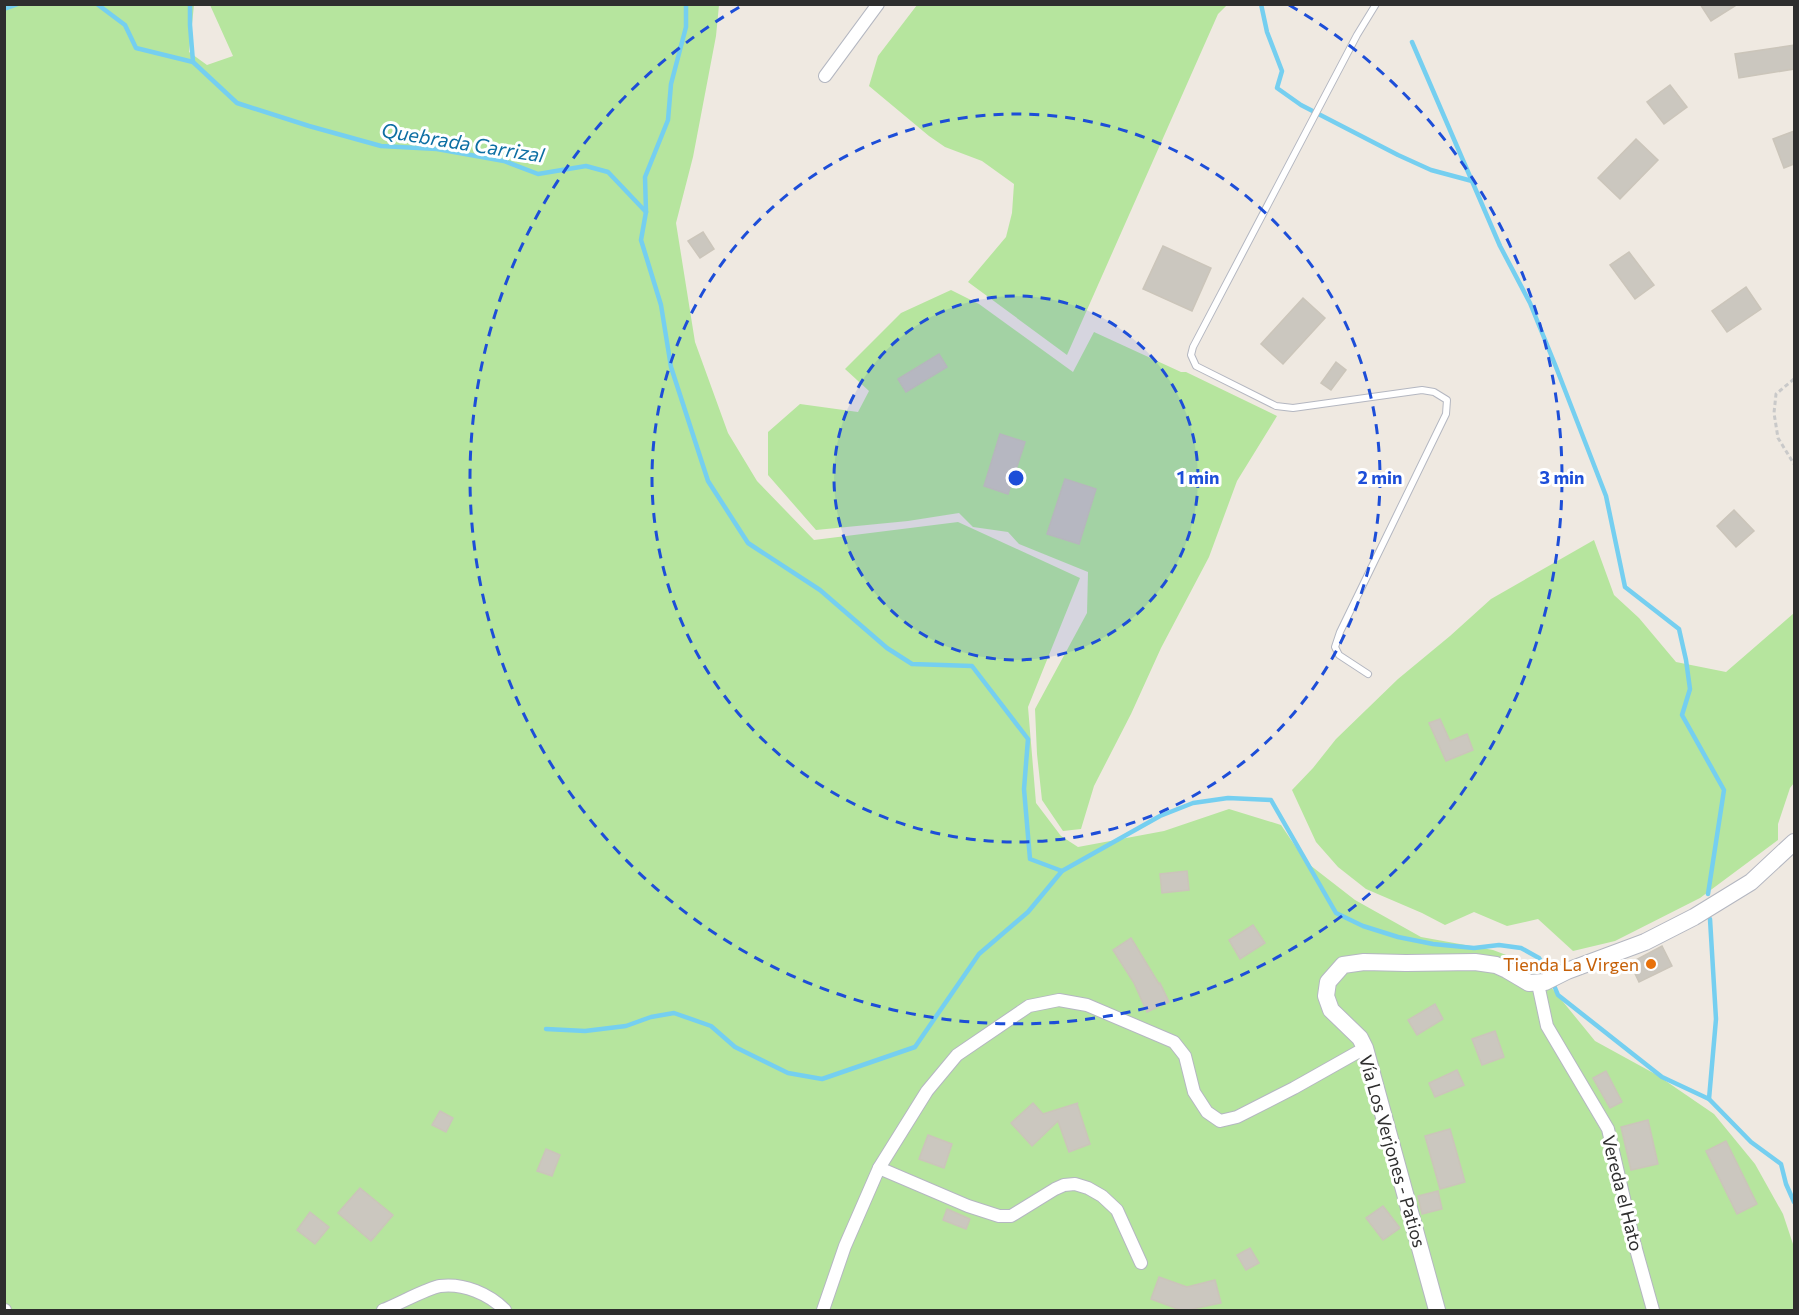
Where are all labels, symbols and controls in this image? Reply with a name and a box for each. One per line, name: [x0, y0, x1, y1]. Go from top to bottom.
water label: Quebrada Carrizal: [380, 117, 547, 167]
text: 1 min: [1177, 466, 1219, 488]
text: 2 min: [1358, 466, 1402, 488]
text: 3 min: [1539, 466, 1585, 488]
centre of rings: [1006, 468, 1026, 488]
place label: Tienda La Virgen: [1503, 953, 1639, 975]
marker: Tienda La Virgen: [1644, 957, 1658, 971]
street label: Vía Los Verjones - Patios: [1355, 1052, 1431, 1250]
street label: Vereda el Hato: [1598, 1133, 1648, 1253]

